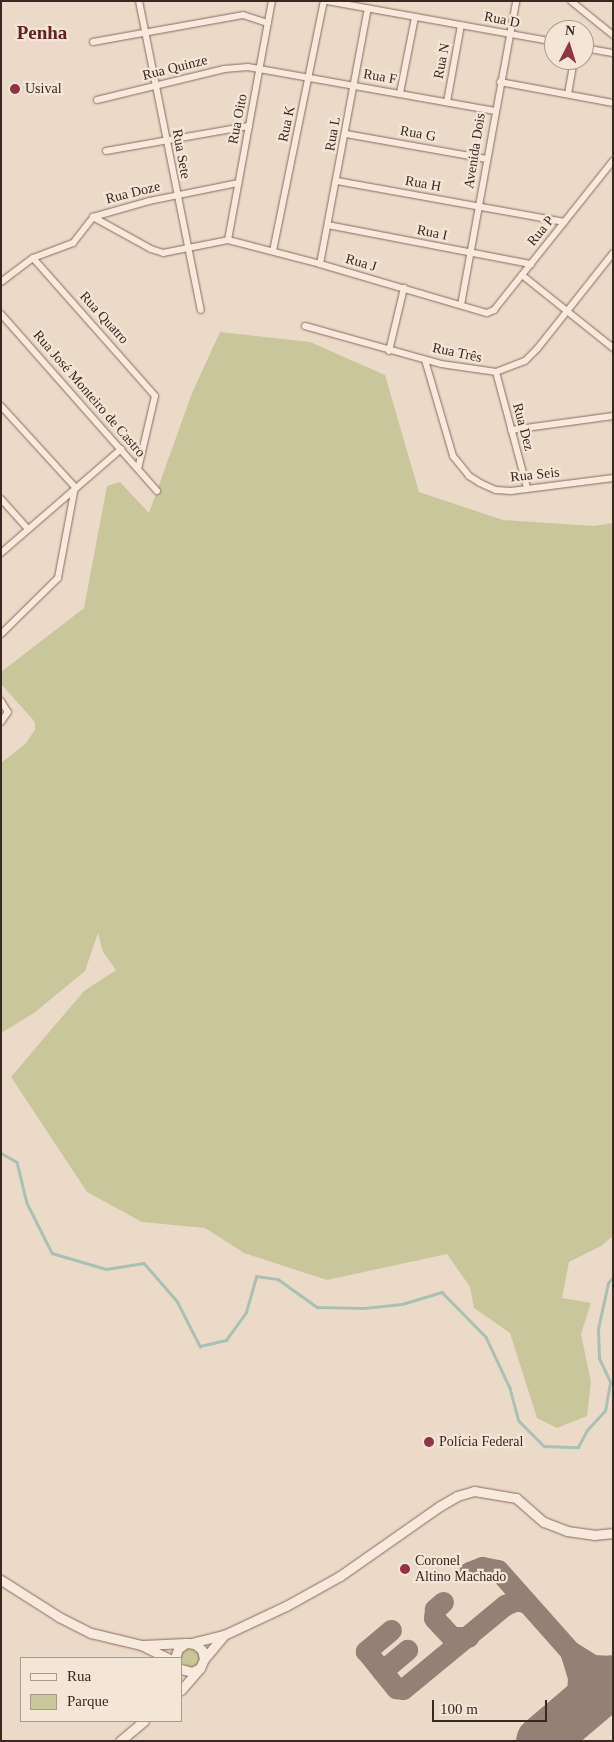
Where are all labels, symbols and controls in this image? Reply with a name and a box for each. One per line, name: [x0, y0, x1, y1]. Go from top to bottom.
street label: Rua D: [483, 8, 521, 32]
north arrow: [544, 20, 594, 70]
district label: Penha: [17, 22, 67, 44]
text: N: [565, 23, 576, 38]
street label: Rua N: [430, 42, 454, 80]
street label: Rua Quinze: [141, 52, 209, 84]
street label: Rua F: [362, 66, 398, 88]
place label: Usival: [25, 81, 62, 97]
marker: Usival: [9, 83, 21, 95]
street label: Rua Oito: [225, 92, 251, 146]
street label: Rua K: [275, 105, 299, 143]
street label: Avenida Dois: [461, 112, 489, 190]
street label: Rua L: [322, 116, 344, 152]
street label: Rua G: [399, 123, 437, 145]
street label: Rua Sete: [168, 128, 194, 180]
street label: Rua H: [404, 173, 442, 195]
street label: Rua Doze: [104, 178, 162, 208]
street label: Rua P: [524, 213, 558, 249]
street label: Rua I: [415, 222, 449, 244]
street label: Rua J: [344, 251, 378, 275]
street label: Rua Quatro: [76, 288, 132, 348]
street label: Rua José Monteiro de Castro: [29, 327, 149, 461]
street label: Rua Três: [431, 340, 483, 366]
street label: Rua Dez: [509, 401, 537, 453]
street label: Rua Seis: [510, 464, 560, 486]
place label: Polícia Federal: [439, 1434, 523, 1450]
marker: Polícia Federal: [423, 1436, 435, 1448]
place label: Coronel Altino Machado: [415, 1553, 506, 1585]
marker: Coronel Altino Machado: [399, 1563, 411, 1575]
legend: [20, 1657, 182, 1722]
text: Rua: [67, 1668, 91, 1684]
scale bar: [434, 1690, 549, 1722]
text: Parque: [67, 1693, 109, 1709]
text: 100 m: [440, 1701, 478, 1717]

